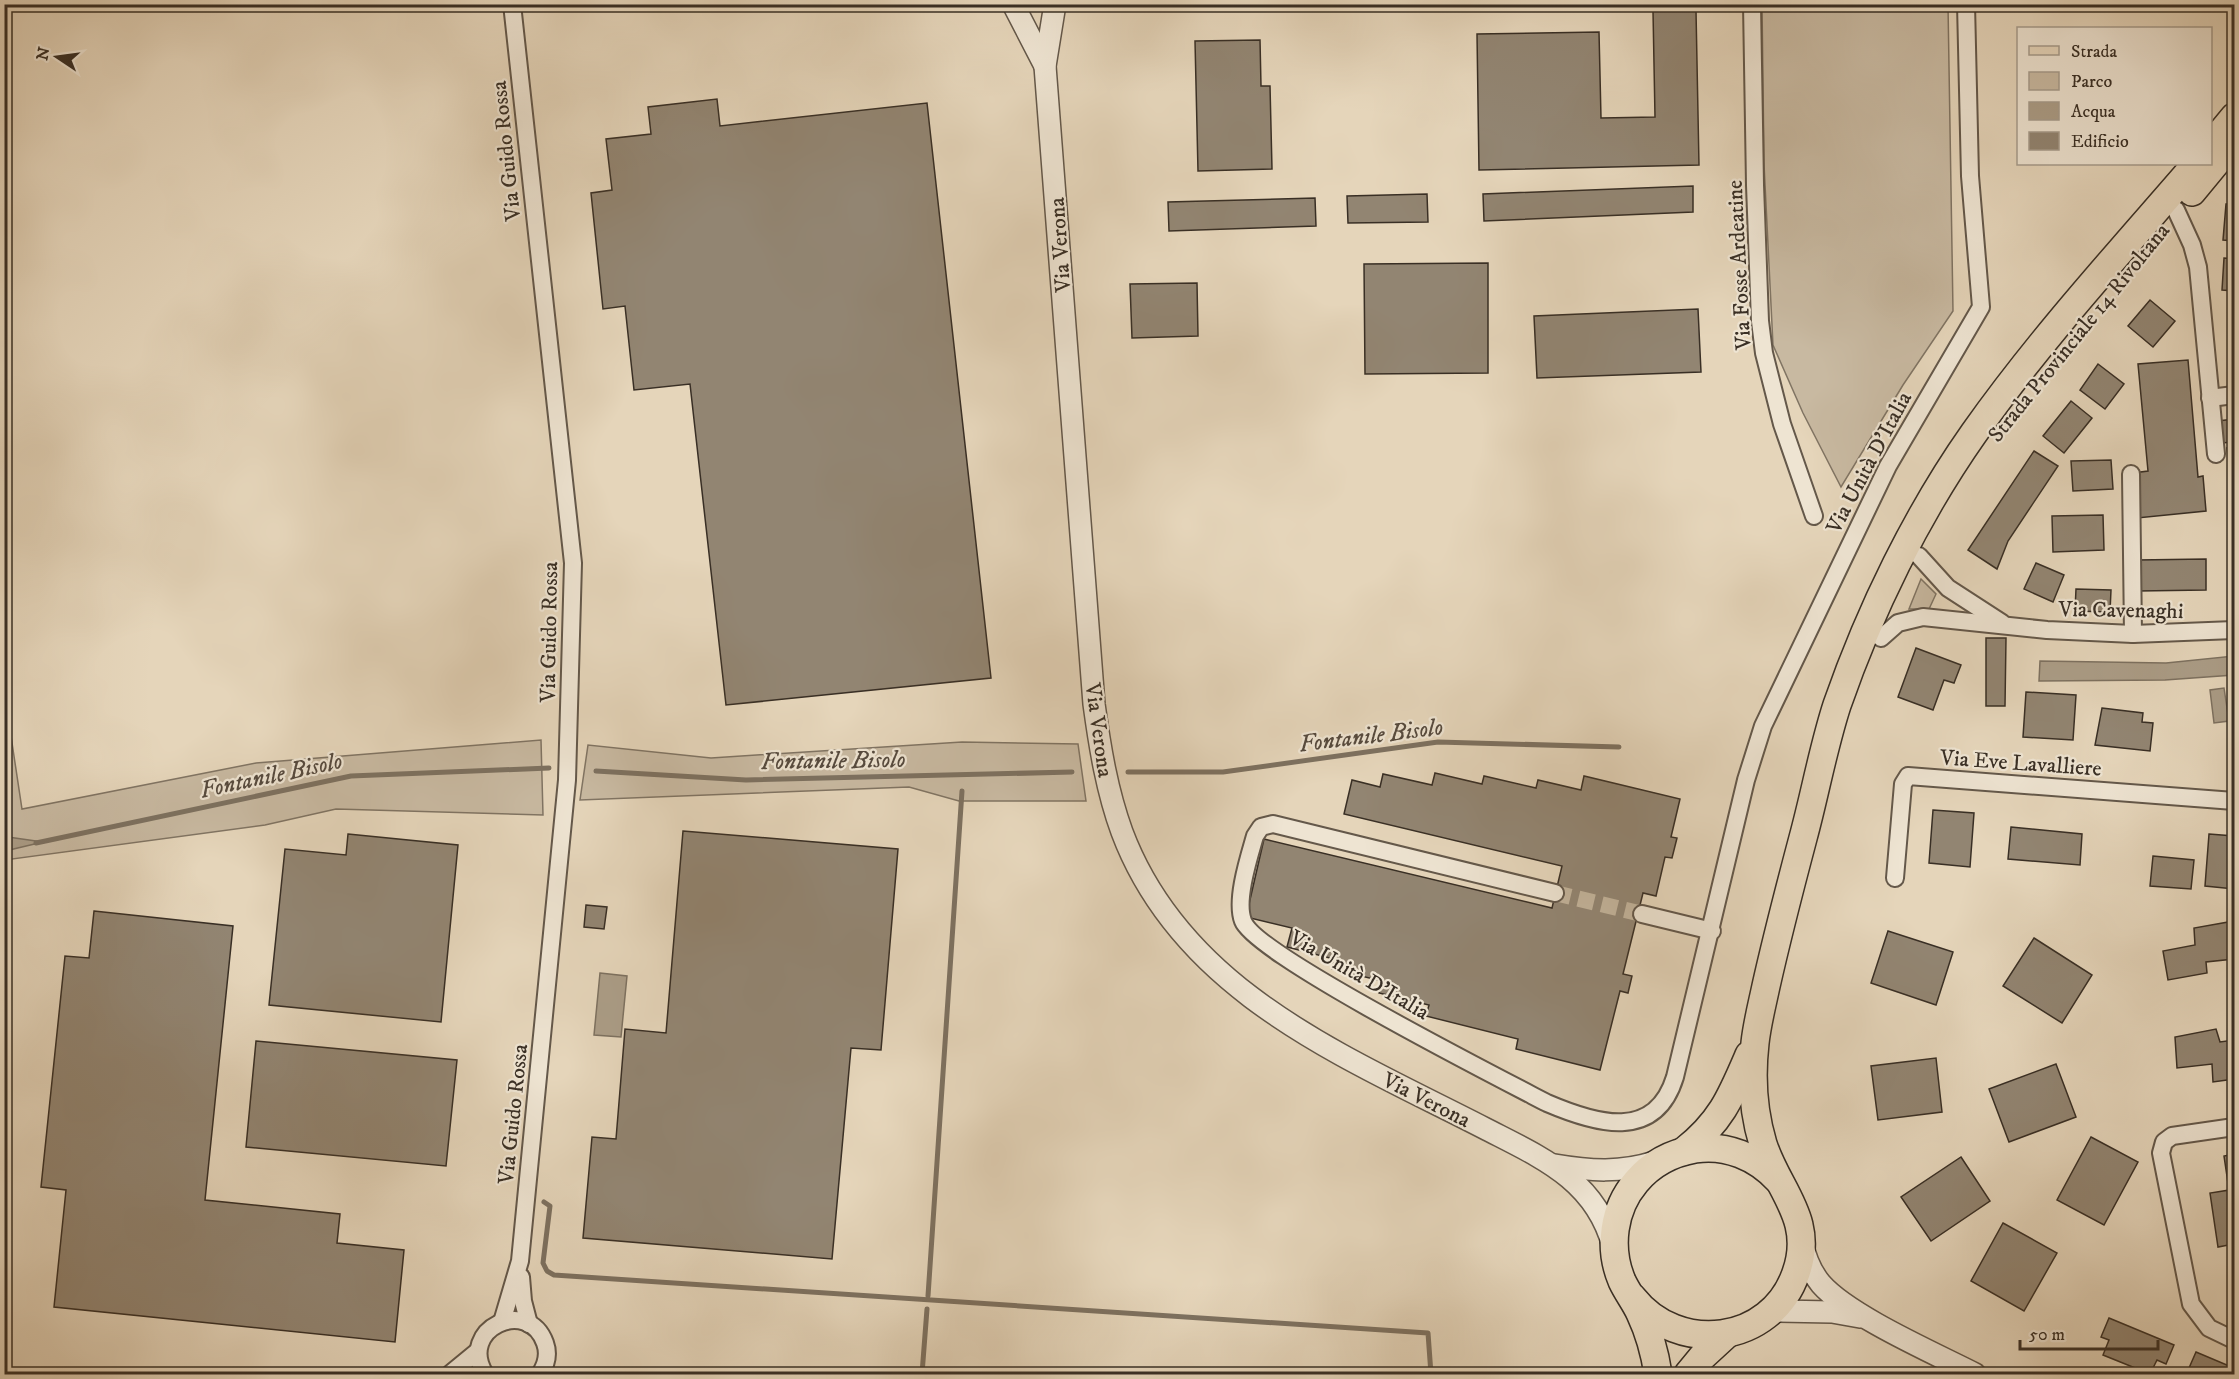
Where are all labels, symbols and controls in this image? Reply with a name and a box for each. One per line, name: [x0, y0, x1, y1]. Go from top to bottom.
north arrow: [27, 27, 87, 87]
legend: [2017, 27, 2212, 165]
text: Strada: [2071, 41, 2118, 63]
text: N: [32, 45, 55, 63]
text: Parco: [2071, 71, 2112, 93]
street label: Via Guido Rossa: [486, 79, 527, 223]
text: Acqua: [2071, 101, 2116, 123]
text: Edificio: [2071, 131, 2129, 153]
street label: Via Fosse Ardeatine: [1722, 179, 1757, 352]
street label: Via Verona: [1044, 196, 1077, 294]
street label: Strada Provinciale 14 Rivoltana: [1982, 217, 2176, 448]
street label: Via Unità D'Italia: [1820, 387, 1918, 539]
street label: Via Guido Rossa: [535, 561, 564, 704]
street label: Via Cavenaghi: [2057, 596, 2184, 625]
street label: Via Verona: [1078, 680, 1119, 780]
water label: Fontanile Bisolo: [1297, 712, 1445, 760]
street label: Via Eve Lavalliere: [1938, 744, 2102, 783]
water label: Fontanile Bisolo: [760, 745, 906, 777]
water label: Fontanile Bisolo: [197, 746, 345, 806]
street label: Via Unità D'Italia: [1284, 924, 1435, 1027]
street label: Via Guido Rossa: [493, 1042, 534, 1187]
street label: Via Verona: [1377, 1066, 1475, 1134]
scale bar: [2020, 1313, 2158, 1351]
text: 50 m: [2029, 1324, 2065, 1346]

